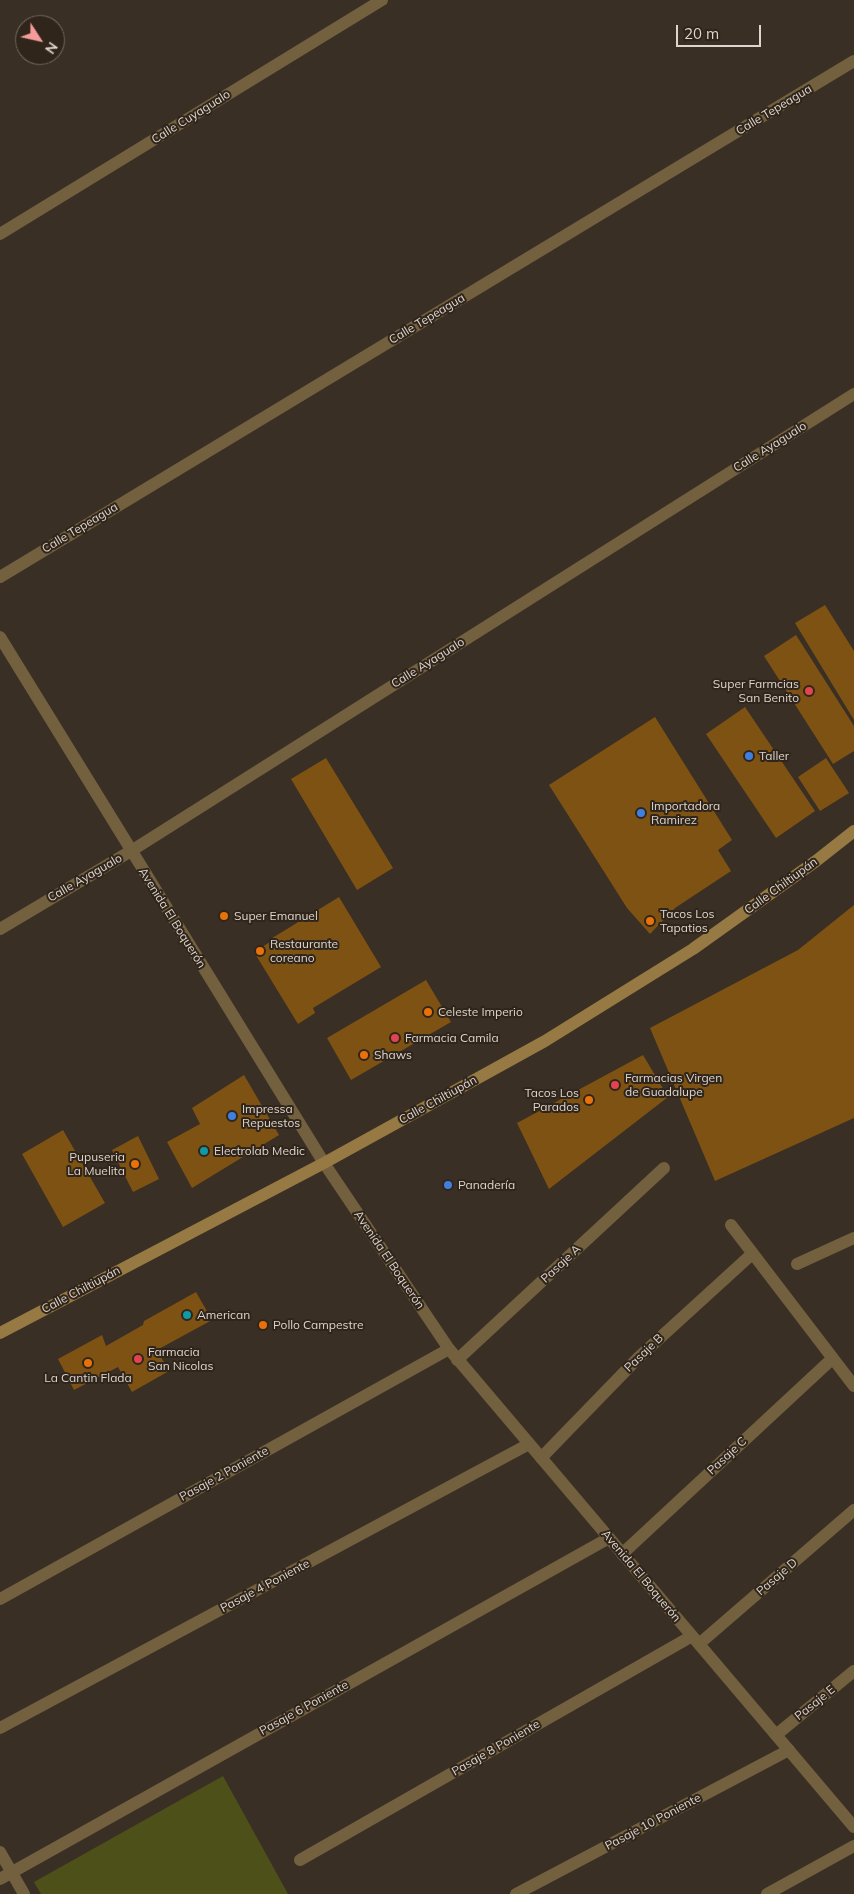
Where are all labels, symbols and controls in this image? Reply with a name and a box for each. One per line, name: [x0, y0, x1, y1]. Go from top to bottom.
north arrow: [15, 15, 65, 65]
scale bar: [679, 15, 764, 47]
text: 20 m: [684, 24, 719, 43]
text: N: [41, 39, 62, 58]
street label: Calle Tepeagua: [734, 82, 814, 138]
street label: Calle Cuyagualo: [149, 87, 233, 147]
street label: Calle Tepeagua: [387, 291, 467, 347]
street label: Calle Ayagualo: [731, 419, 809, 475]
street label: Calle Tepeagua: [40, 500, 120, 556]
street label: Calle Ayagualo: [389, 635, 467, 691]
place label: Super Farmcias San Benito: [713, 677, 799, 705]
marker: Super Farmcias San Benito: [803, 685, 815, 697]
place label: Taller: [759, 749, 789, 763]
marker: Taller: [743, 750, 755, 762]
place label: Importadora Ramirez: [651, 799, 720, 827]
marker: Importadora Ramirez: [635, 807, 647, 819]
street label: Calle Ayagualo: [45, 851, 125, 905]
street label: Calle Chiltiupán: [742, 855, 820, 917]
street label: Avenida El Boquerón: [135, 865, 209, 971]
place label: Tacos Los Tapatios: [660, 907, 715, 935]
place label: Super Emanuel: [234, 909, 318, 923]
marker: Super Emanuel: [218, 910, 230, 922]
marker: Tacos Los Tapatios: [644, 915, 656, 927]
place label: Restaurante coreano: [270, 937, 338, 965]
marker: Restaurante coreano: [254, 945, 266, 957]
place label: Celeste Imperio: [438, 1005, 523, 1019]
marker: Celeste Imperio: [422, 1006, 434, 1018]
place label: Farmacia Camila: [405, 1031, 499, 1045]
marker: Farmacia Camila: [389, 1032, 401, 1044]
place label: Shaws: [374, 1048, 412, 1062]
marker: Shaws: [358, 1049, 370, 1061]
place label: Farmacias Virgen de Guadalupe: [625, 1071, 722, 1099]
street label: Calle Chiltiupán: [396, 1073, 480, 1127]
marker: Farmacias Virgen de Guadalupe: [609, 1079, 621, 1091]
place label: Tacos Los Parados: [524, 1086, 579, 1114]
marker: Tacos Los Parados: [583, 1094, 595, 1106]
place label: Impressa Repuestos: [242, 1102, 300, 1130]
marker: Impressa Repuestos: [226, 1110, 238, 1122]
place label: Electrolab Medic: [214, 1144, 305, 1158]
marker: Electrolab Medic: [198, 1145, 210, 1157]
place label: Pupuseria La Muelita: [67, 1150, 125, 1178]
marker: Pupuseria La Muelita: [129, 1158, 141, 1170]
place label: Panadería: [458, 1178, 515, 1192]
marker: Panadería: [442, 1179, 454, 1191]
street label: Avenida El Boquerón: [351, 1208, 427, 1312]
street label: Pasaje A: [538, 1242, 584, 1286]
street label: Calle Chiltiupán: [39, 1263, 123, 1317]
place label: American: [197, 1308, 250, 1322]
marker: American: [181, 1309, 193, 1321]
place label: Pollo Campestre: [273, 1318, 363, 1332]
marker: Pollo Campestre: [257, 1319, 269, 1331]
street label: Pasaje B: [622, 1331, 666, 1375]
place label: Farmacia San Nicolas: [148, 1345, 213, 1373]
marker: Farmacia San Nicolas: [132, 1353, 144, 1365]
marker: La Cantin Flada: [82, 1357, 94, 1369]
place label: La Cantin Flada: [44, 1371, 132, 1385]
street label: Pasaje C: [704, 1434, 750, 1478]
street label: Pasaje 2 Poniente: [177, 1444, 271, 1504]
street label: Avenida El Boquerón: [598, 1527, 684, 1625]
street label: Pasaje D: [754, 1555, 800, 1599]
street label: Pasaje 4 Poniente: [218, 1556, 312, 1616]
street label: Pasaje 6 Poniente: [257, 1678, 351, 1738]
street label: Pasaje E: [792, 1682, 838, 1724]
street label: Pasaje 8 Poniente: [449, 1717, 543, 1779]
street label: Pasaje 10 Poniente: [603, 1791, 703, 1853]

